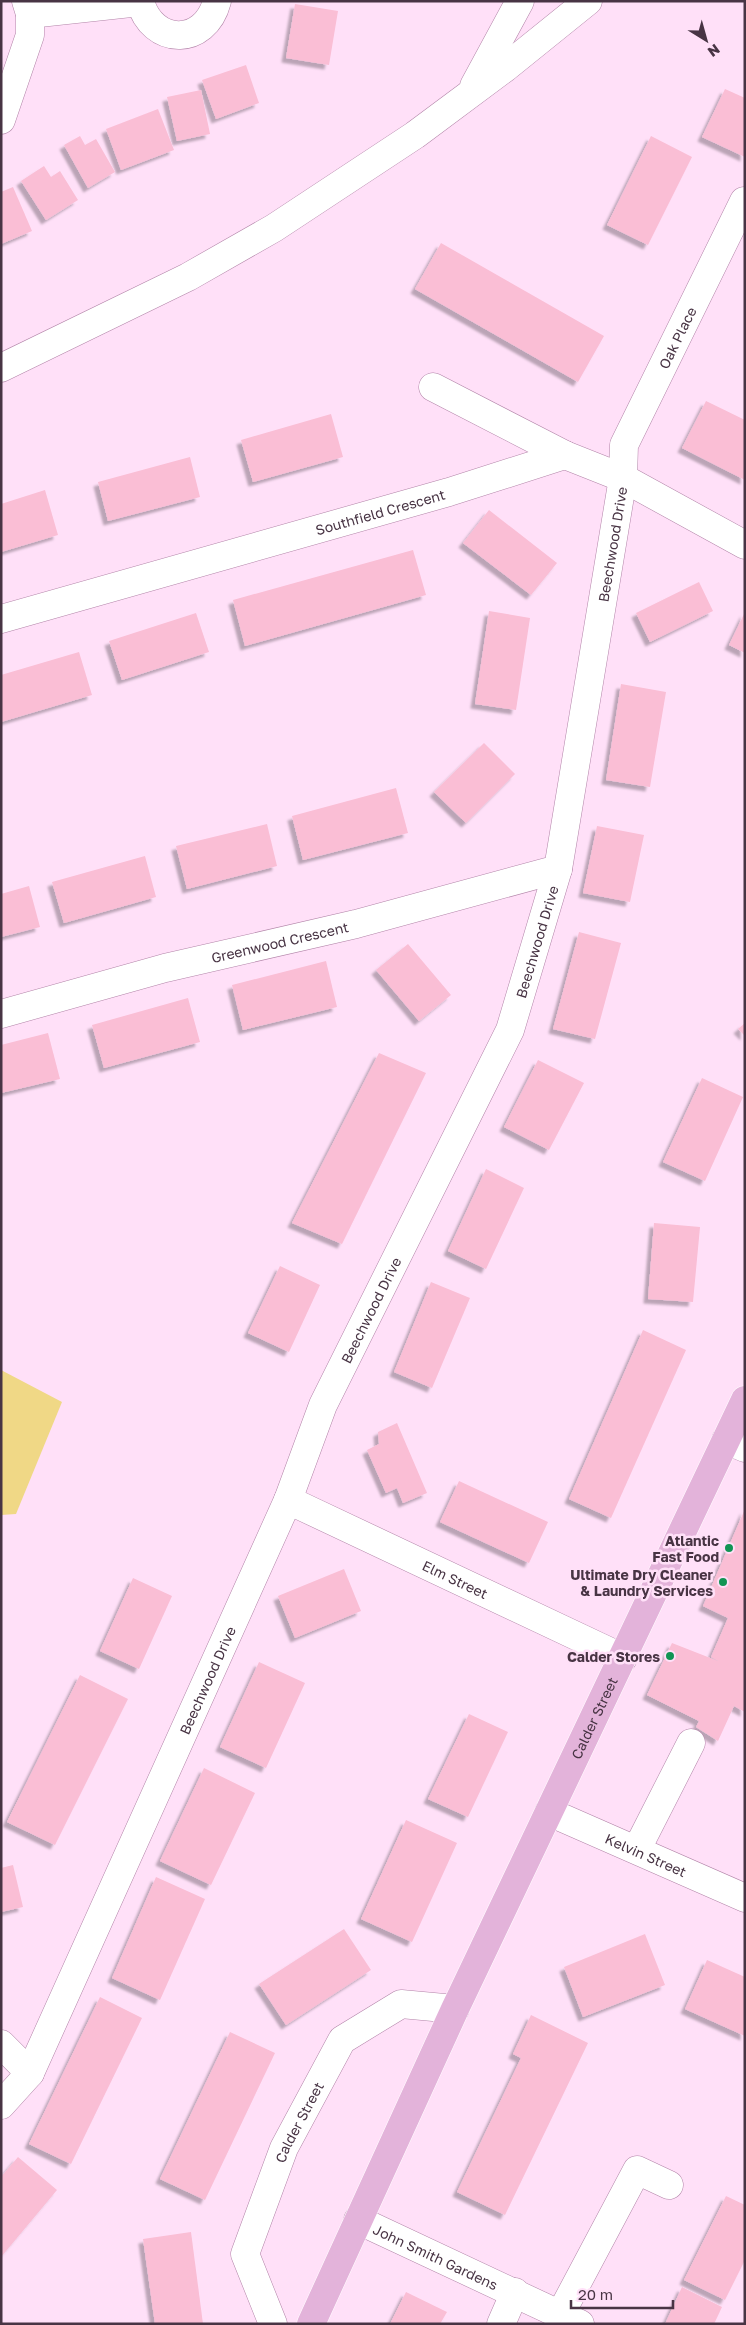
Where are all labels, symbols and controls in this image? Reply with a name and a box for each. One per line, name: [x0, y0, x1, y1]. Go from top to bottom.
north arrow: [681, 15, 731, 65]
text: N: [705, 41, 723, 61]
street label: Oak Place: [654, 304, 699, 371]
street label: Southfield Crescent: [313, 485, 447, 538]
street label: Beechwood Drive: [594, 485, 630, 603]
street label: Beechwood Drive: [512, 883, 561, 1000]
street label: Greenwood Crescent: [209, 918, 350, 966]
street label: Beechwood Drive: [337, 1254, 404, 1366]
place label: Atlantic Fast Food: [652, 1532, 719, 1565]
marker: Atlantic Fast Food: [723, 1542, 735, 1554]
street label: Elm Street: [420, 1556, 491, 1602]
place label: Ultimate Dry Cleaner & Laundry Services: [570, 1566, 714, 1599]
marker: Ultimate Dry Cleaner & Laundry Services: [717, 1576, 729, 1588]
street label: Beechwood Drive: [175, 1624, 239, 1737]
place label: Calder Stores: [567, 1648, 660, 1665]
marker: Calder Stores: [664, 1650, 676, 1662]
street label: Calder Street: [567, 1674, 621, 1762]
street label: Kelvin Street: [603, 1829, 689, 1880]
street label: Calder Street: [271, 2079, 327, 2165]
street label: John Smith Gardens: [371, 2220, 501, 2293]
scale bar: [571, 2278, 674, 2310]
text: 20 m: [578, 2285, 613, 2303]

